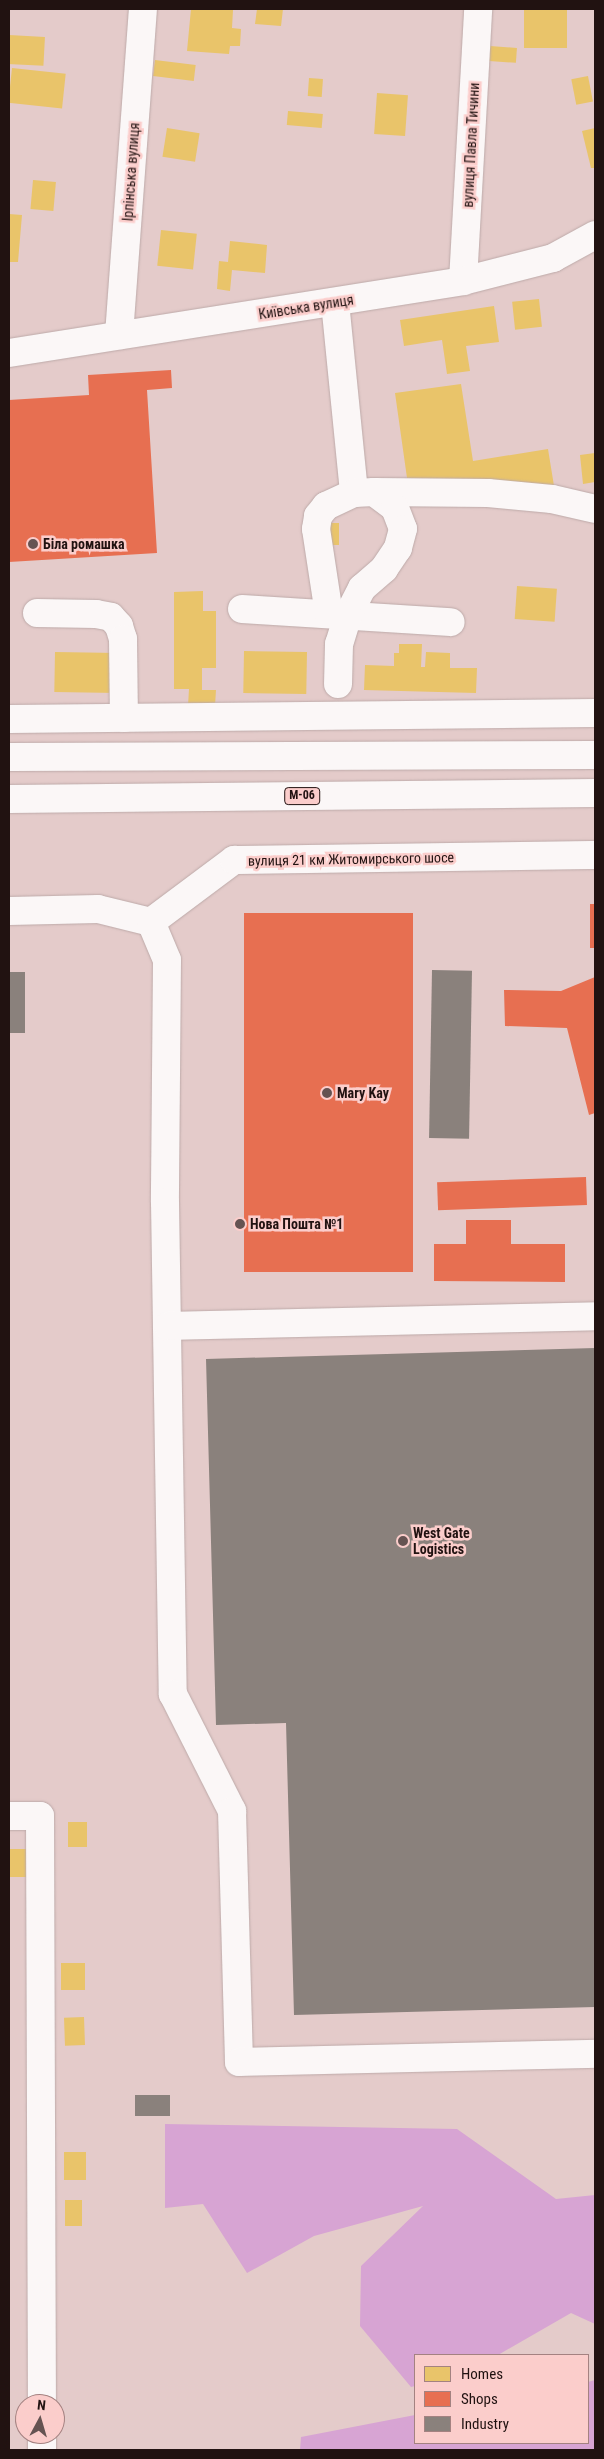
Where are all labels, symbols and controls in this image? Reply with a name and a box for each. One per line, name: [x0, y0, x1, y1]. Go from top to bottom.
street label: вулиця Павла Тичини: [459, 82, 483, 208]
street label: Ірпінська вулиця: [119, 122, 143, 222]
street label: Київська вулиця: [257, 291, 355, 323]
place label: Біла ромашка: [43, 536, 125, 552]
marker: Біла ромашка: [27, 538, 39, 550]
road number: М-06: [283, 786, 321, 806]
street label: вулиця 21 км Житомирського шосе: [248, 849, 454, 869]
place label: Mary Kay: [337, 1085, 389, 1101]
marker: Mary Kay: [321, 1087, 333, 1099]
place label: Нова Пошта №1: [250, 1216, 343, 1232]
marker: Нова Пошта №1: [234, 1218, 246, 1230]
place label: West Gate Logistics: [413, 1525, 470, 1558]
marker: West Gate Logistics: [397, 1535, 409, 1547]
legend: [414, 2354, 589, 2444]
text: Homes: [461, 2365, 503, 2383]
text: Shops: [461, 2390, 498, 2408]
north arrow: [15, 2394, 65, 2444]
text: N: [36, 2397, 47, 2413]
text: Industry: [461, 2415, 509, 2433]

